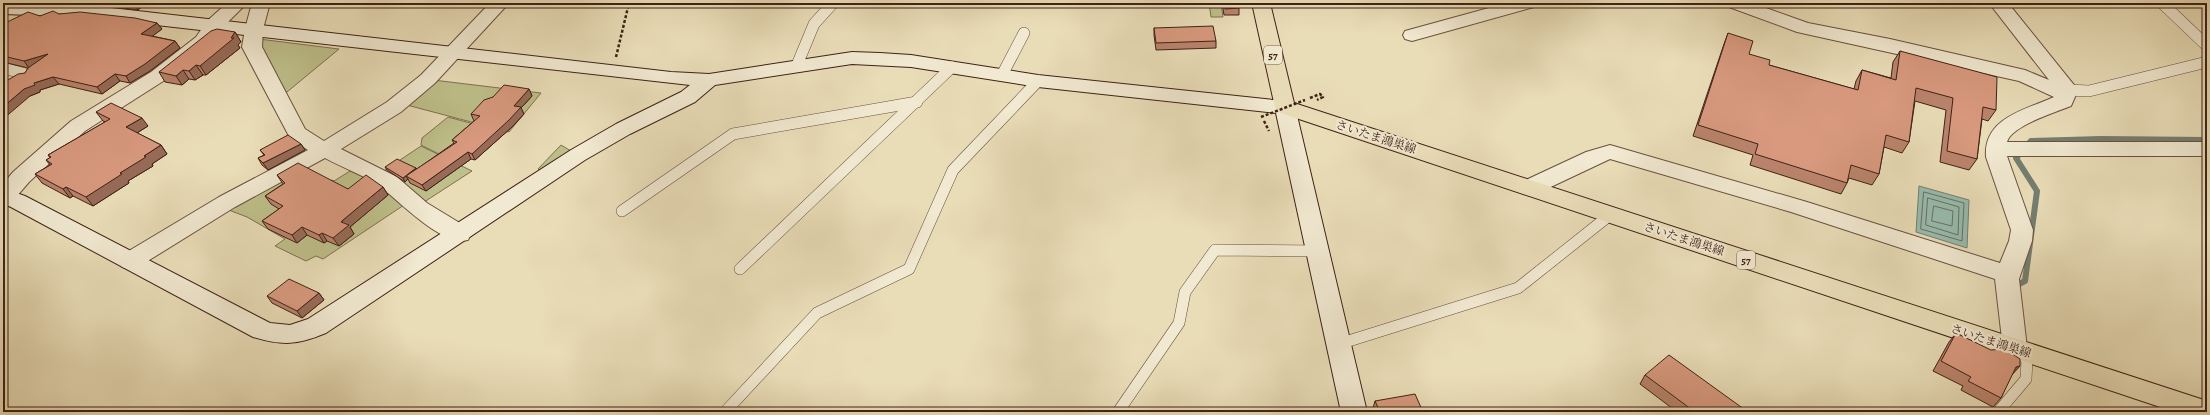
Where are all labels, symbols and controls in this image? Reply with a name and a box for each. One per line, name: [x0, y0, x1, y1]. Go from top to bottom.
road number: 57: [1264, 46, 1282, 64]
street label: さいたま鴻巣線: [1334, 116, 1418, 158]
street label: さいたま鴻巣線: [1642, 218, 1726, 260]
road number: 57: [1737, 251, 1755, 269]
street label: さいたま鴻巣線: [1949, 320, 2033, 362]

